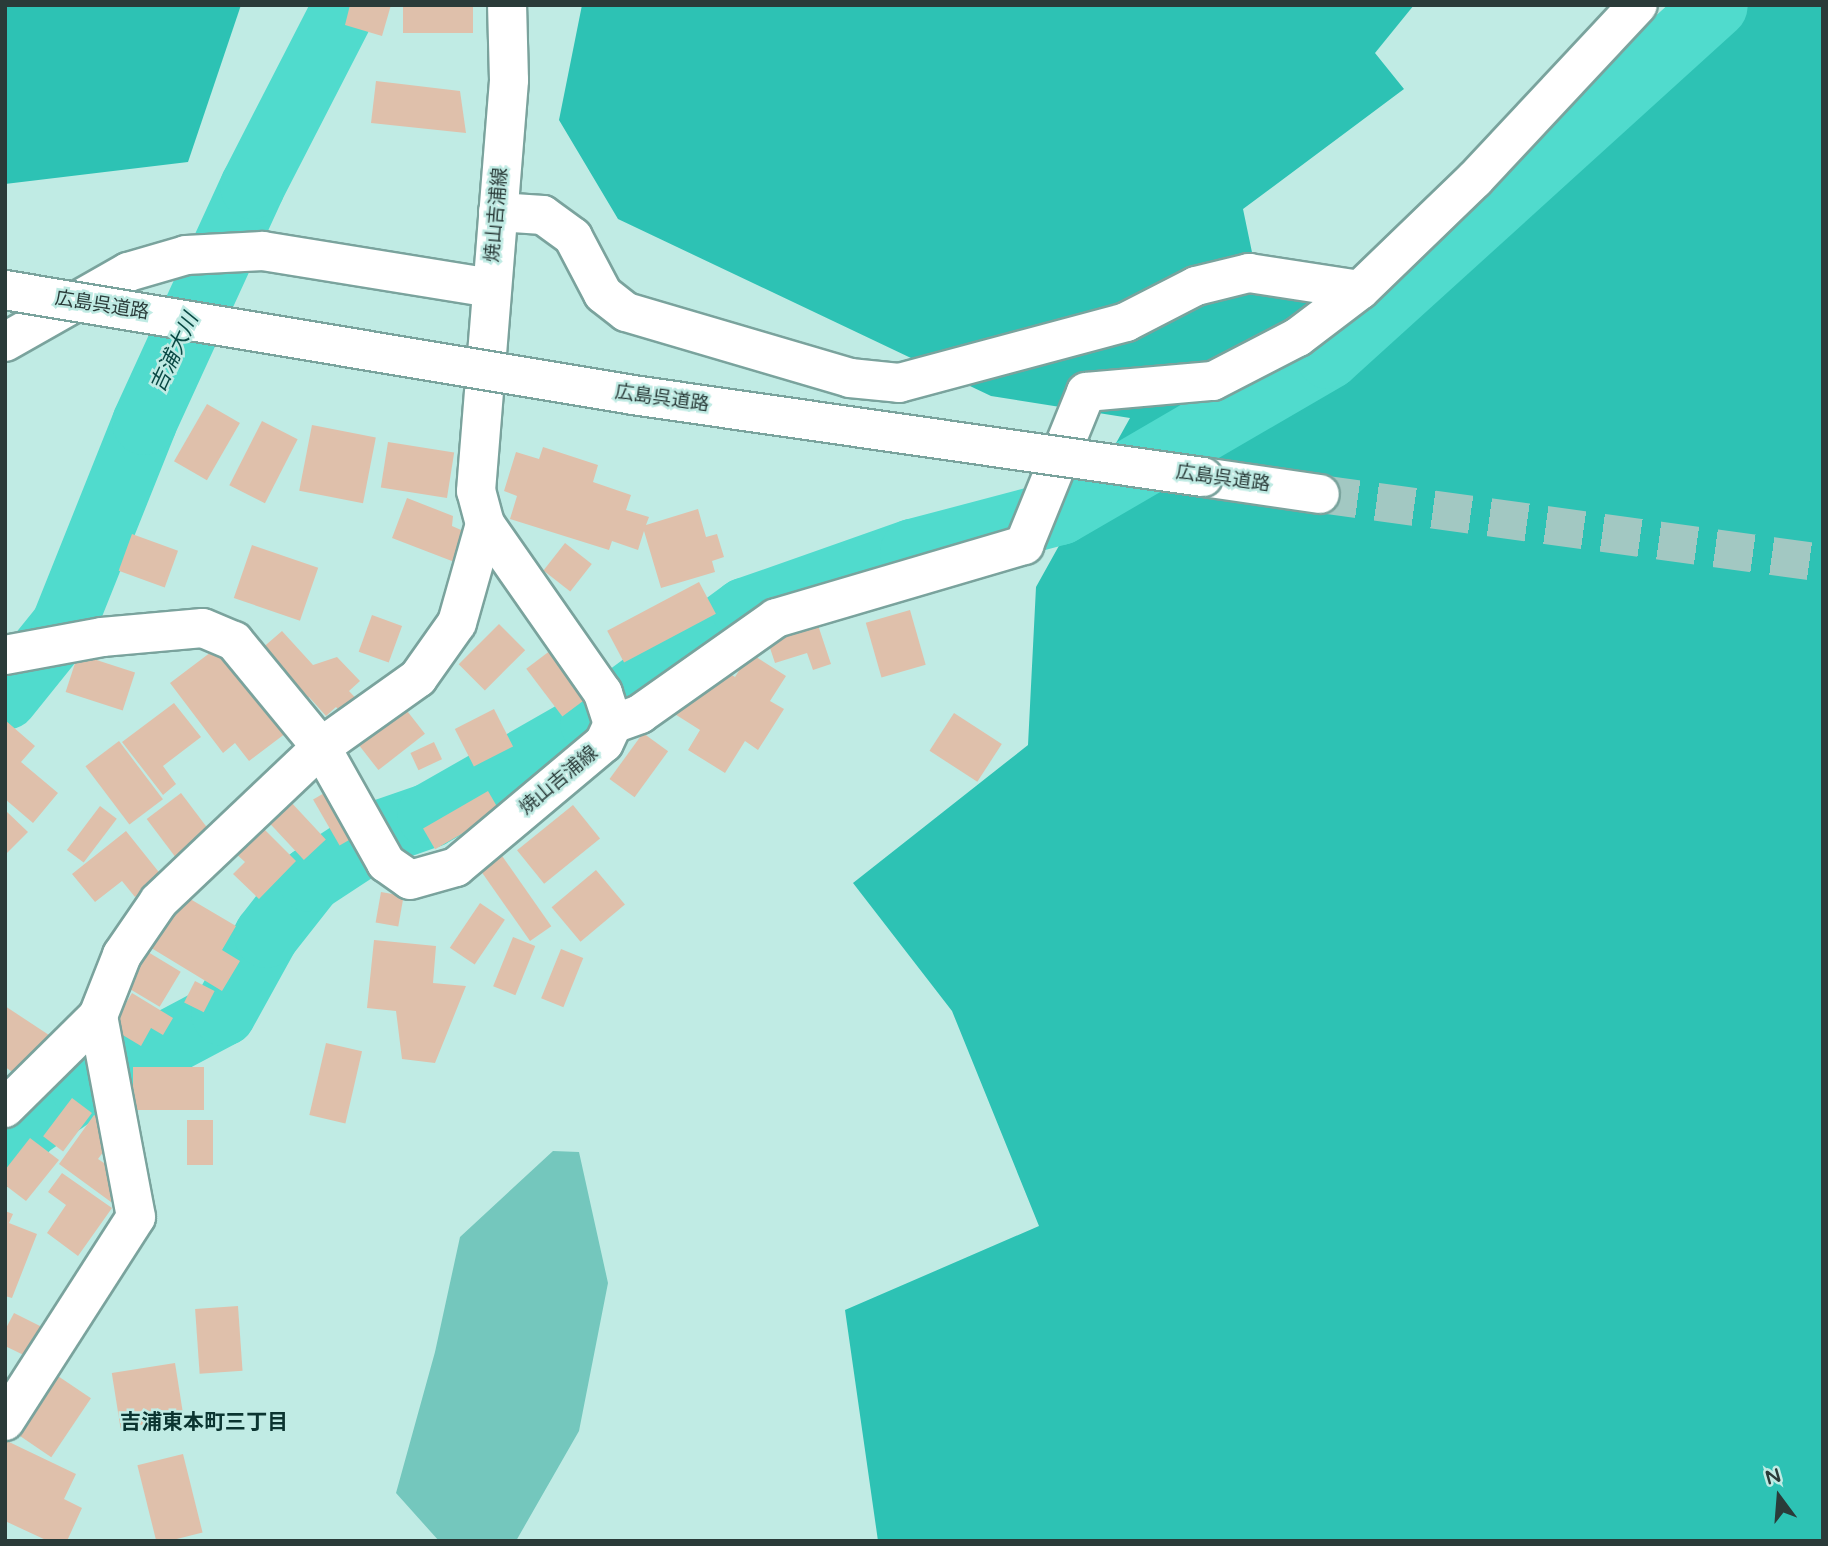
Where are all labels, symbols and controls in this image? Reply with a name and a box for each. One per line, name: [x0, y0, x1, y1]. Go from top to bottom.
street label: 焼山吉浦線: [482, 167, 512, 263]
street label: 広島呉道路: [53, 287, 151, 325]
water label: 吉浦大川: [146, 310, 204, 396]
street label: 広島呉道路: [613, 381, 711, 417]
street label: 広島呉道路: [1174, 461, 1272, 497]
street label: 焼山吉浦線: [515, 742, 603, 820]
district label: 吉浦東本町三丁目: [120, 1410, 288, 1436]
north arrow: [1744, 1462, 1814, 1532]
text: N: [1763, 1464, 1784, 1489]

